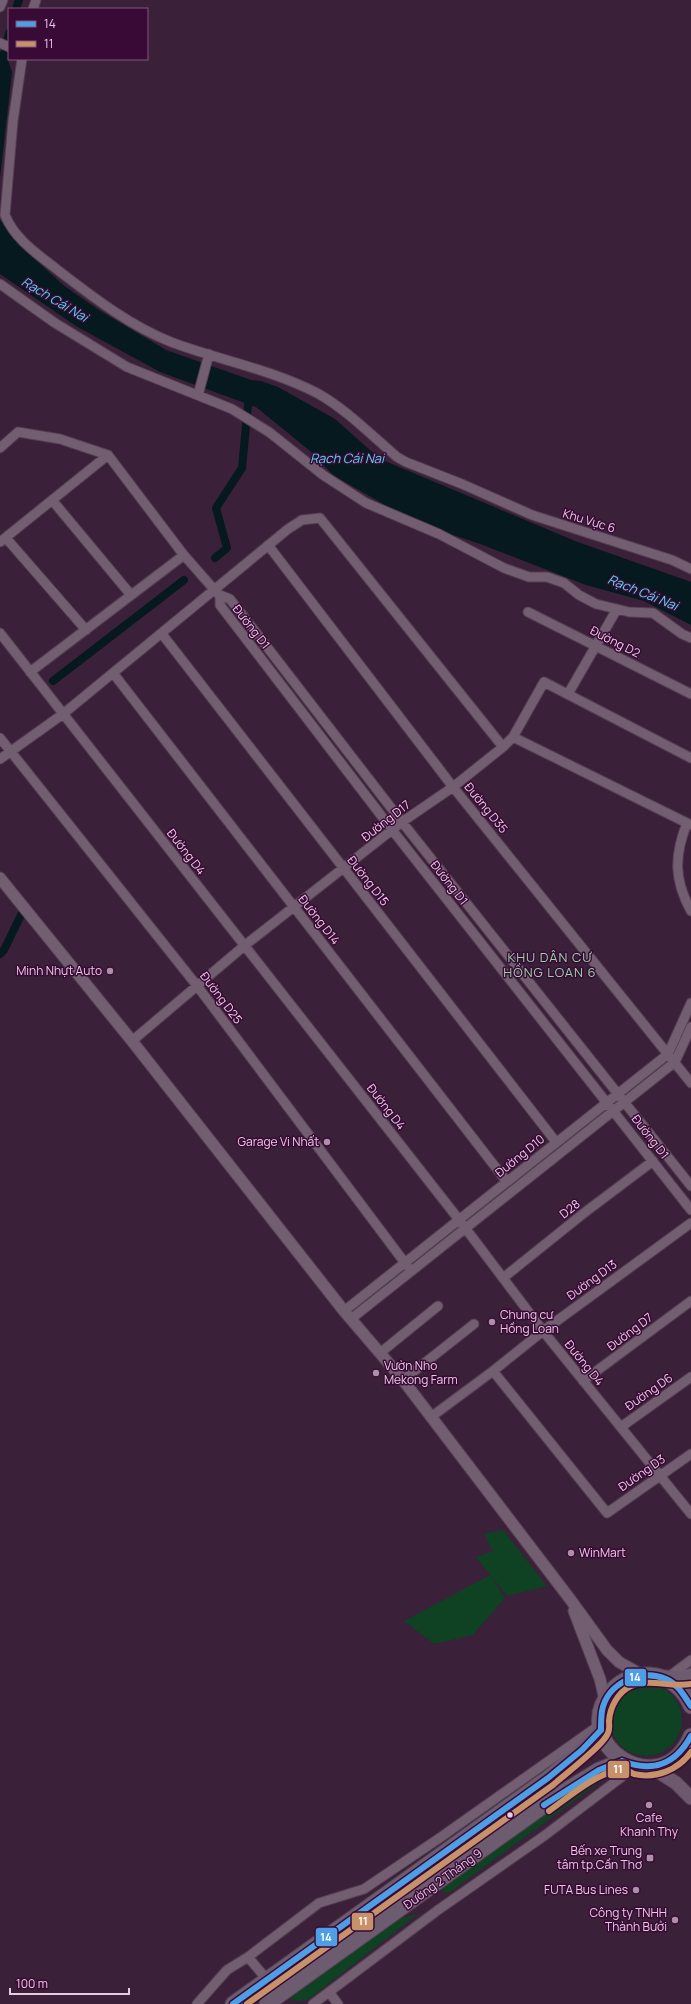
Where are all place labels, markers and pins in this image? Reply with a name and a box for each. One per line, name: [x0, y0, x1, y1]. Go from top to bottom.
place label: Minh Nhựt Auto: [16, 962, 102, 979]
marker: Minh Nhựt Auto: [105, 966, 115, 976]
place label: Garage Vi Nhất: [238, 1133, 319, 1150]
marker: Garage Vi Nhất: [322, 1137, 332, 1147]
place label: Chung cư Hồng Loan: [500, 1306, 559, 1337]
marker: Chung cư Hồng Loan: [487, 1317, 497, 1327]
place label: Vườn Nho Mekong Farm: [384, 1357, 458, 1388]
marker: Vườn Nho Mekong Farm: [371, 1368, 381, 1378]
place label: WinMart: [579, 1544, 626, 1561]
marker: WinMart: [566, 1548, 576, 1558]
marker: Cafe Khanh Thy: [644, 1800, 654, 1810]
place label: Cafe Khanh Thy: [620, 1809, 679, 1840]
unlabelled marker: [505, 1810, 515, 1820]
place label: Bến xe Trung tâm tp.Cần Thơ: [557, 1842, 642, 1873]
marker: Bến xe Trung tâm tp.Cần Thơ: [645, 1853, 655, 1863]
place label: FUTA Bus Lines: [544, 1881, 628, 1898]
marker: FUTA Bus Lines: [631, 1885, 641, 1895]
place label: Công ty TNHH Thành Bưởi: [590, 1904, 667, 1935]
marker: Công ty TNHH Thành Bưởi: [670, 1915, 680, 1925]

